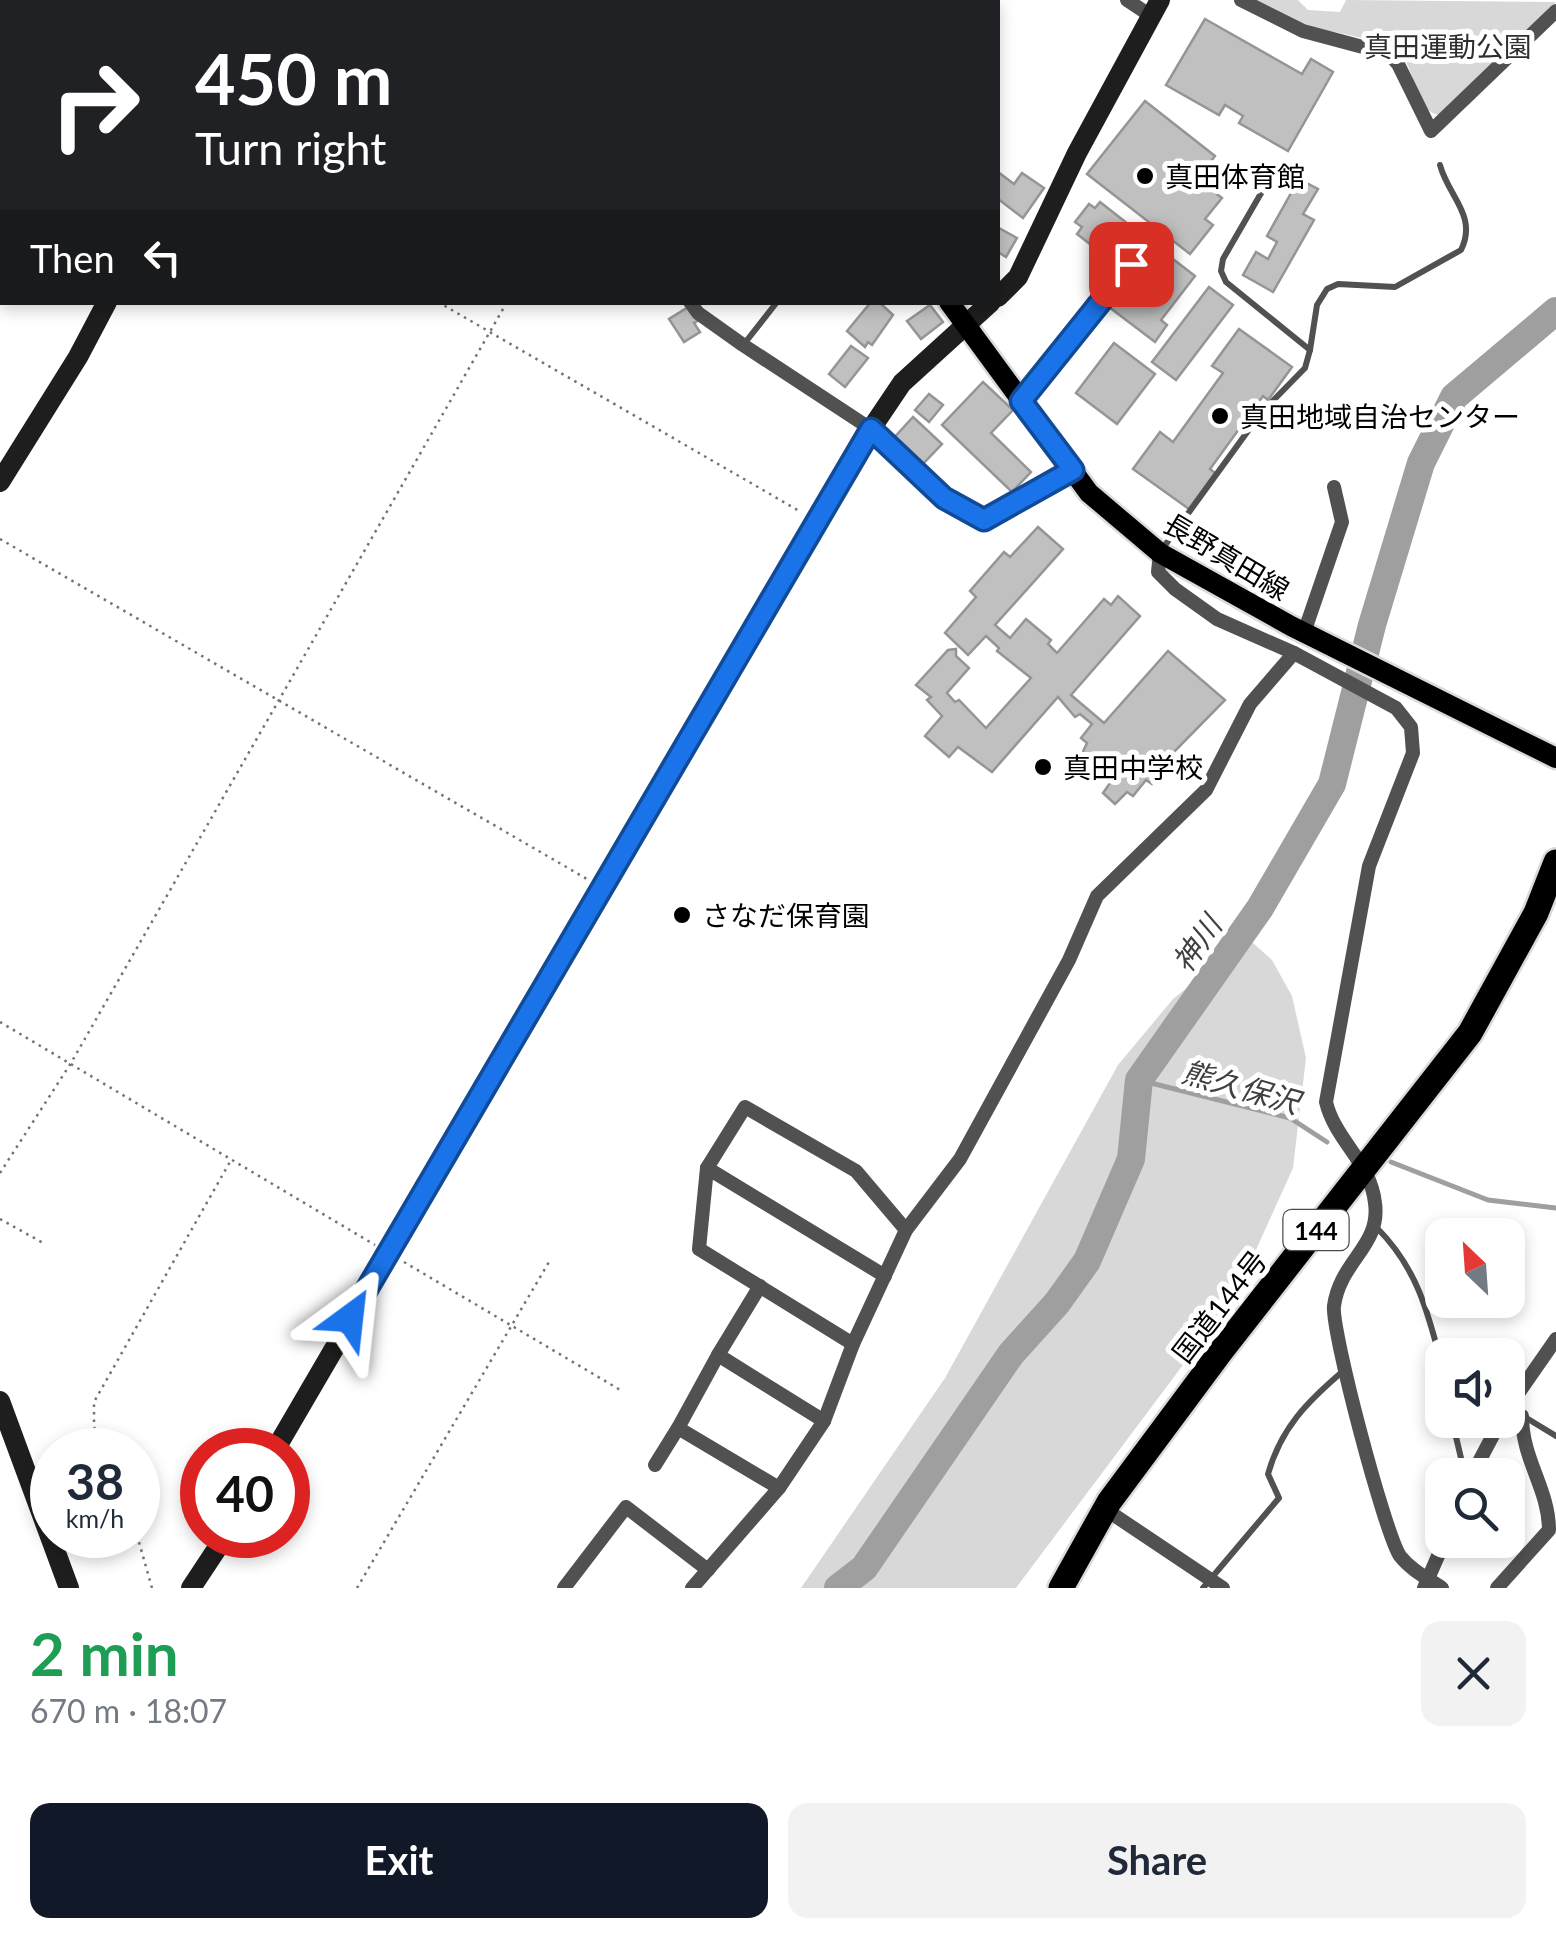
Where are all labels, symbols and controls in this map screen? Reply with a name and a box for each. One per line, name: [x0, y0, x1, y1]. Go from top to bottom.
park label: 真田運動公園: [1364, 29, 1532, 63]
text: 450 m: [195, 36, 392, 120]
icon: right: [30, 40, 160, 170]
text: Turn right: [195, 121, 386, 175]
place label: 真田体育館: [1165, 159, 1305, 193]
marker: 真田体育館: [1134, 165, 1156, 187]
pin: [1089, 222, 1174, 307]
icon: left: [135, 230, 190, 285]
text: Then: [30, 235, 115, 281]
icon: arrive: [1104, 237, 1159, 292]
place label: 真田地域自治センター: [1240, 399, 1520, 433]
marker: 真田地域自治センター: [1209, 405, 1231, 427]
street label: 長野真田線: [1158, 505, 1296, 607]
place label: 真田中学校: [1063, 750, 1203, 784]
marker: 真田中学校: [1032, 756, 1054, 778]
place label: さなだ保育園: [702, 898, 870, 932]
marker: さなだ保育園: [671, 904, 693, 926]
water label: 神川: [1164, 906, 1230, 978]
water label: 熊久保沢: [1178, 1052, 1307, 1121]
road number: 144: [1284, 1210, 1348, 1250]
north arrow: [1425, 1218, 1525, 1318]
map controls: [1425, 1218, 1525, 1558]
street label: 国道144号: [1165, 1243, 1273, 1369]
position arrow: [298, 1266, 402, 1370]
button: sound: [1425, 1338, 1525, 1438]
speed limit sign: 40: [180, 1428, 310, 1558]
text: 38: [66, 1451, 124, 1511]
button: search: [1425, 1458, 1525, 1558]
text: km/h: [66, 1503, 124, 1533]
text: 2 min: [30, 1617, 179, 1689]
button: close: [1421, 1621, 1526, 1726]
text: 670 m · 18:07: [30, 1691, 227, 1730]
button: Exit: [30, 1803, 768, 1918]
button: Share: [788, 1803, 1526, 1918]

